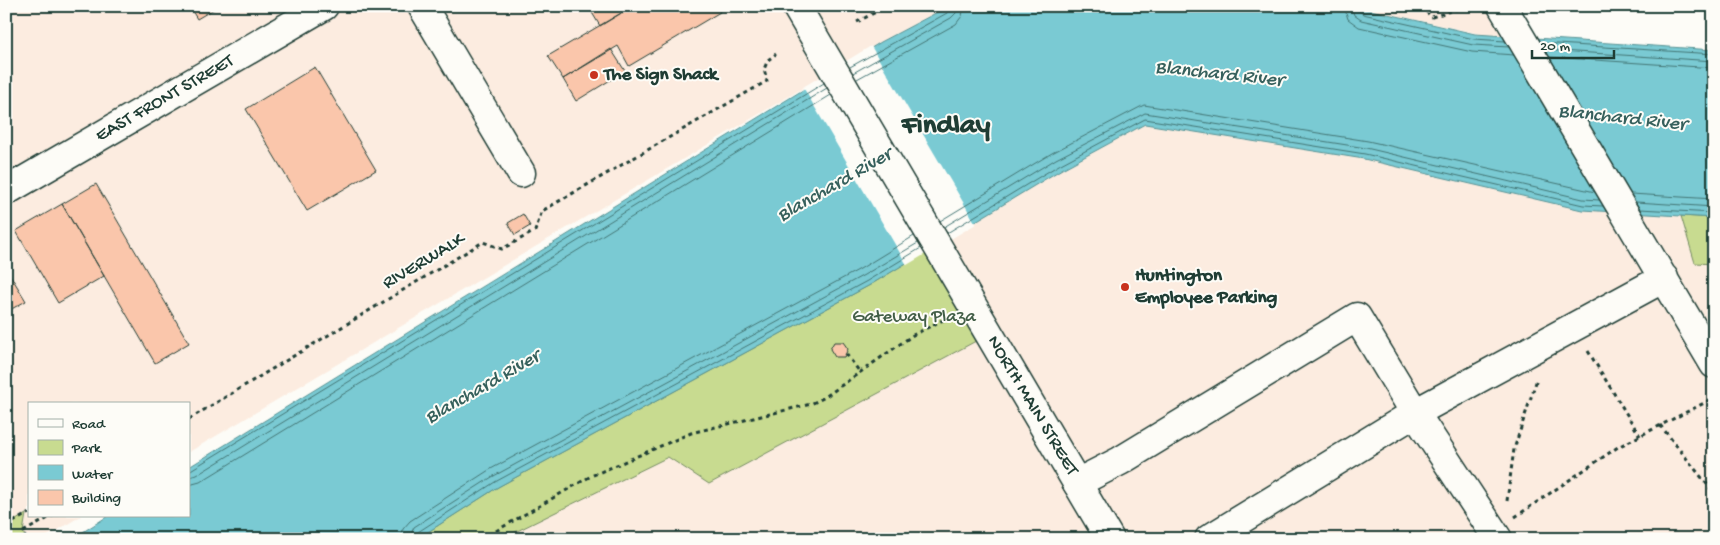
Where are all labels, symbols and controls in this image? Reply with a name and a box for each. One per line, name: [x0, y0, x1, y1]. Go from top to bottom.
scale bar: [1532, 28, 1615, 60]
text: 20 m: [1540, 38, 1570, 56]
street label: EAST FRONT STREET: [92, 50, 239, 148]
water label: Blanchard River: [1154, 57, 1288, 94]
place label: The Sign Shack: [602, 64, 720, 87]
marker: The Sign Shack: [588, 69, 600, 81]
water label: Blanchard River: [1557, 101, 1691, 138]
district label: Findlay: [901, 110, 991, 144]
water label: Blanchard River: [774, 142, 900, 228]
street label: RIVERWALK: [379, 227, 471, 295]
place label: Huntington Employee Parking: [1135, 265, 1278, 310]
marker: Huntington Employee Parking: [1119, 281, 1131, 293]
park label: Gateway Plaza: [852, 306, 977, 329]
street label: NORTH MAIN STREET: [981, 332, 1083, 481]
water label: Blanchard River: [422, 344, 548, 430]
legend: [28, 402, 190, 518]
text: Road: [72, 416, 106, 434]
text: Park: [71, 440, 102, 458]
text: Water: [72, 466, 114, 484]
text: Building: [71, 490, 121, 508]

